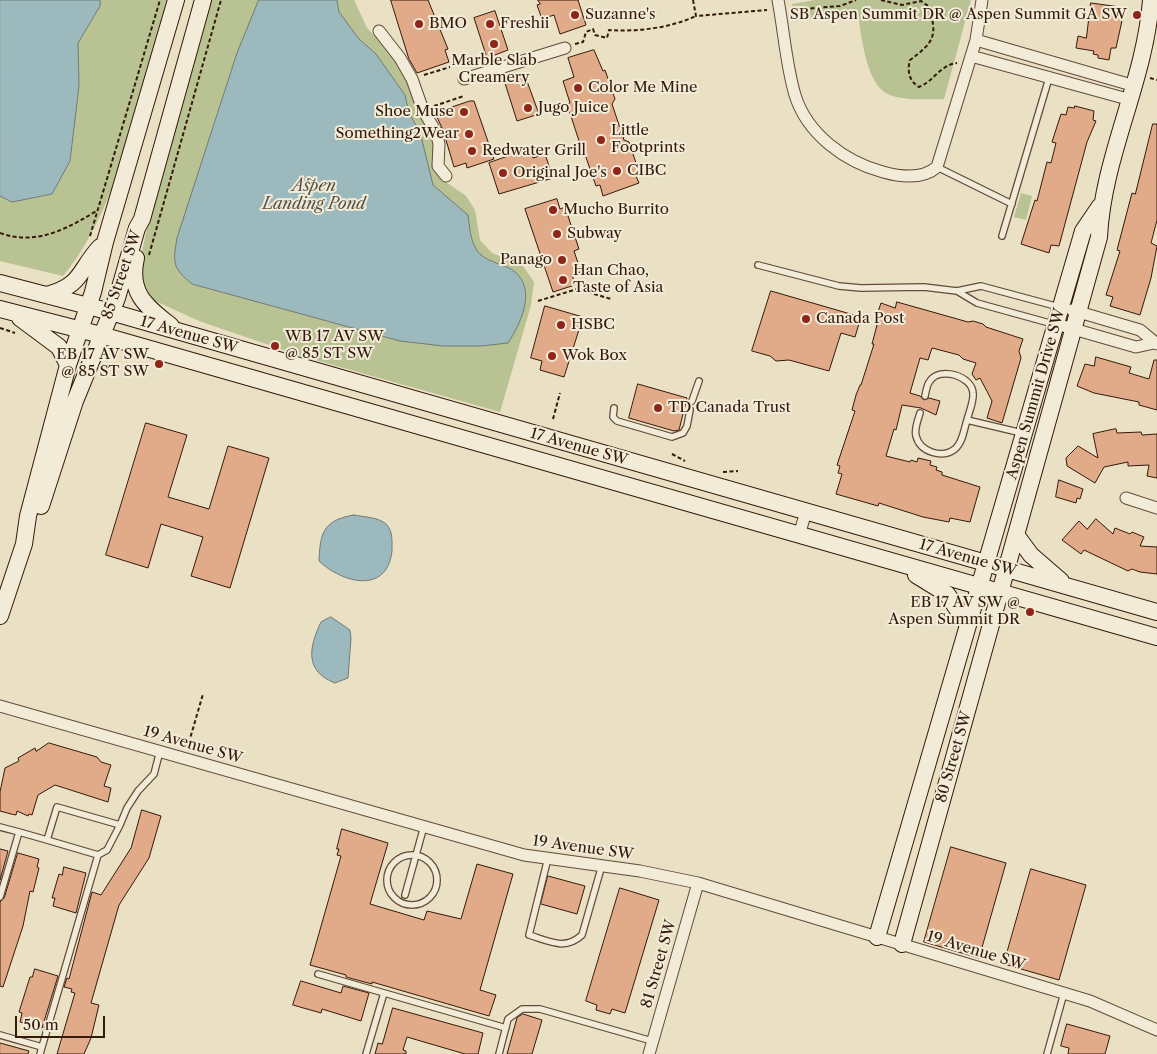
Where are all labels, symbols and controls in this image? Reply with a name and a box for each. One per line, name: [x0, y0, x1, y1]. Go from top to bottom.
place label: Suzanne's: [585, 6, 656, 24]
place label: SB Aspen Summit DR @ Aspen Summit GA SW: [790, 6, 1127, 24]
marker: Suzanne's: [569, 9, 581, 21]
marker: SB Aspen Summit DR @ Aspen Summit GA SW: [1131, 9, 1143, 21]
place label: BMO: [429, 15, 467, 33]
place label: Freshii: [500, 15, 549, 33]
marker: BMO: [413, 18, 425, 30]
marker: Freshii: [484, 18, 496, 30]
marker: Marble Slab Creamery: [488, 38, 500, 50]
place label: Marble Slab Creamery: [451, 52, 537, 87]
place label: Color Me Mine: [588, 79, 697, 97]
marker: Color Me Mine: [572, 82, 584, 94]
place label: Jugo Juice: [538, 99, 609, 117]
marker: Jugo Juice: [522, 102, 534, 114]
place label: Shoe Muse: [375, 103, 454, 121]
marker: Shoe Muse: [458, 106, 470, 118]
place label: Little Footprints: [611, 122, 685, 157]
place label: Something2Wear: [335, 125, 459, 143]
marker: Something2Wear: [463, 128, 475, 140]
marker: Little Footprints: [595, 134, 607, 146]
place label: Redwater Grill: [482, 142, 586, 160]
marker: Redwater Grill: [466, 145, 478, 157]
place label: CIBC: [627, 162, 666, 180]
place label: Original Joe's: [513, 164, 607, 182]
marker: CIBC: [611, 165, 623, 177]
marker: Original Joe's: [497, 167, 509, 179]
water label: Aspen Landing Pond: [263, 176, 365, 214]
place label: Mucho Burrito: [563, 201, 669, 219]
marker: Mucho Burrito: [547, 204, 559, 216]
place label: Subway: [567, 225, 622, 243]
street label: 85 Street SW: [98, 228, 146, 322]
marker: Subway: [551, 228, 563, 240]
place label: Panago: [500, 251, 552, 269]
marker: Panago: [556, 254, 568, 266]
place label: Han Chao, Taste of Asia: [573, 262, 663, 297]
marker: Han Chao, Taste of Asia: [557, 274, 569, 286]
street label: Aspen Summit Drive SW: [1003, 306, 1069, 482]
place label: Canada Post: [816, 310, 904, 328]
street label: 17 Avenue SW: [138, 313, 240, 357]
marker: Canada Post: [800, 313, 812, 325]
place label: HSBC: [571, 316, 615, 334]
marker: HSBC: [555, 319, 567, 331]
place label: WB 17 AV SW @ 85 ST SW: [285, 328, 384, 363]
marker: WB 17 AV SW @ 85 ST SW: [269, 340, 281, 352]
place label: EB 17 AV SW @ 85 ST SW: [56, 346, 149, 381]
place label: Wok Box: [562, 347, 627, 365]
marker: Wok Box: [546, 350, 558, 362]
marker: EB 17 AV SW @ 85 ST SW: [153, 358, 165, 370]
place label: TD Canada Trust: [668, 399, 791, 417]
marker: TD Canada Trust: [652, 402, 664, 414]
street label: 17 Avenue SW: [528, 425, 630, 469]
street label: 17 Avenue SW: [917, 536, 1019, 580]
place label: EB 17 AV SW @ Aspen Summit DR: [888, 594, 1020, 629]
marker: EB 17 AV SW @ Aspen Summit DR: [1024, 606, 1036, 618]
street label: 80 Street SW: [932, 709, 976, 805]
street label: 19 Avenue SW: [142, 722, 244, 768]
street label: 19 Avenue SW: [531, 832, 635, 864]
street label: 81 Street SW: [638, 918, 680, 1010]
street label: 19 Avenue SW: [925, 928, 1027, 974]
scale bar: [18, 1006, 108, 1038]
text: 50 m: [23, 1015, 59, 1034]

